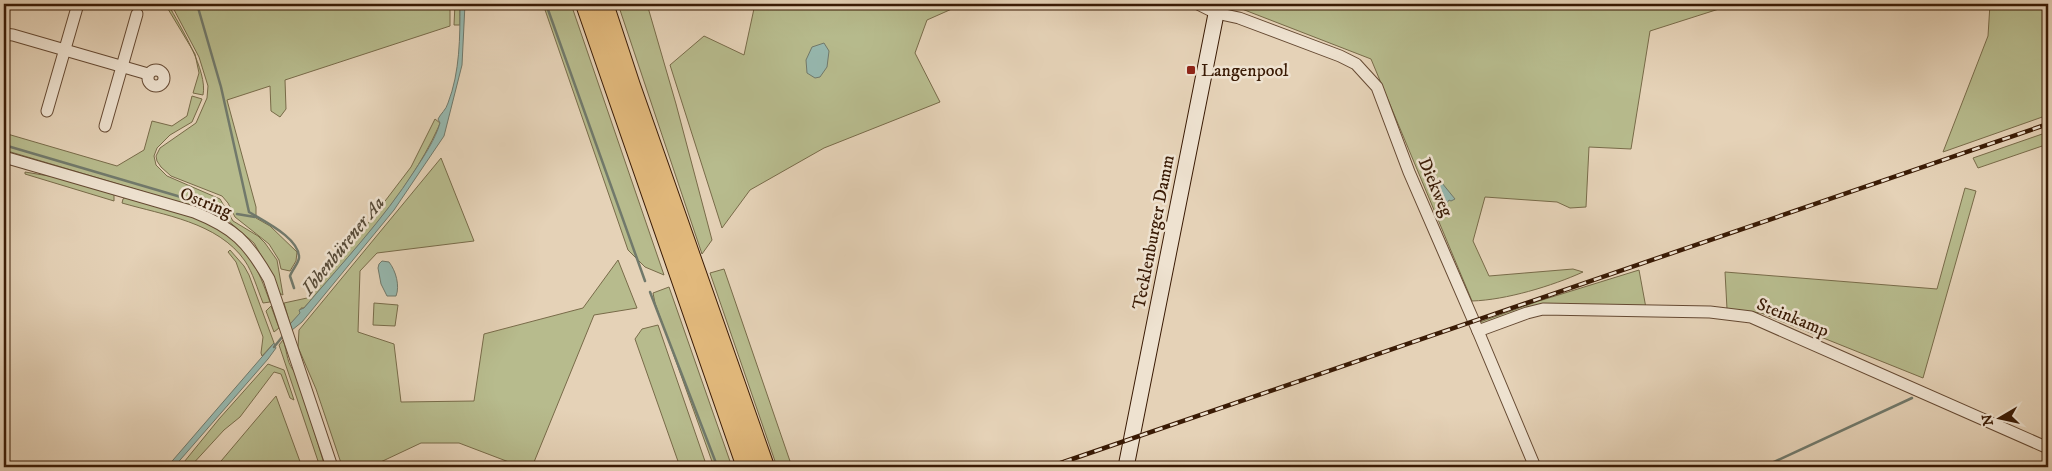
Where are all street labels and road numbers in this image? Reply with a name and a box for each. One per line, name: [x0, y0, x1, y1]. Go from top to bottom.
street label: Tecklenburger Damm: [1128, 153, 1180, 311]
street label: Diekweg: [1413, 154, 1457, 220]
street label: Ostring: [176, 183, 235, 223]
street label: Steinkamp: [1753, 294, 1832, 342]

